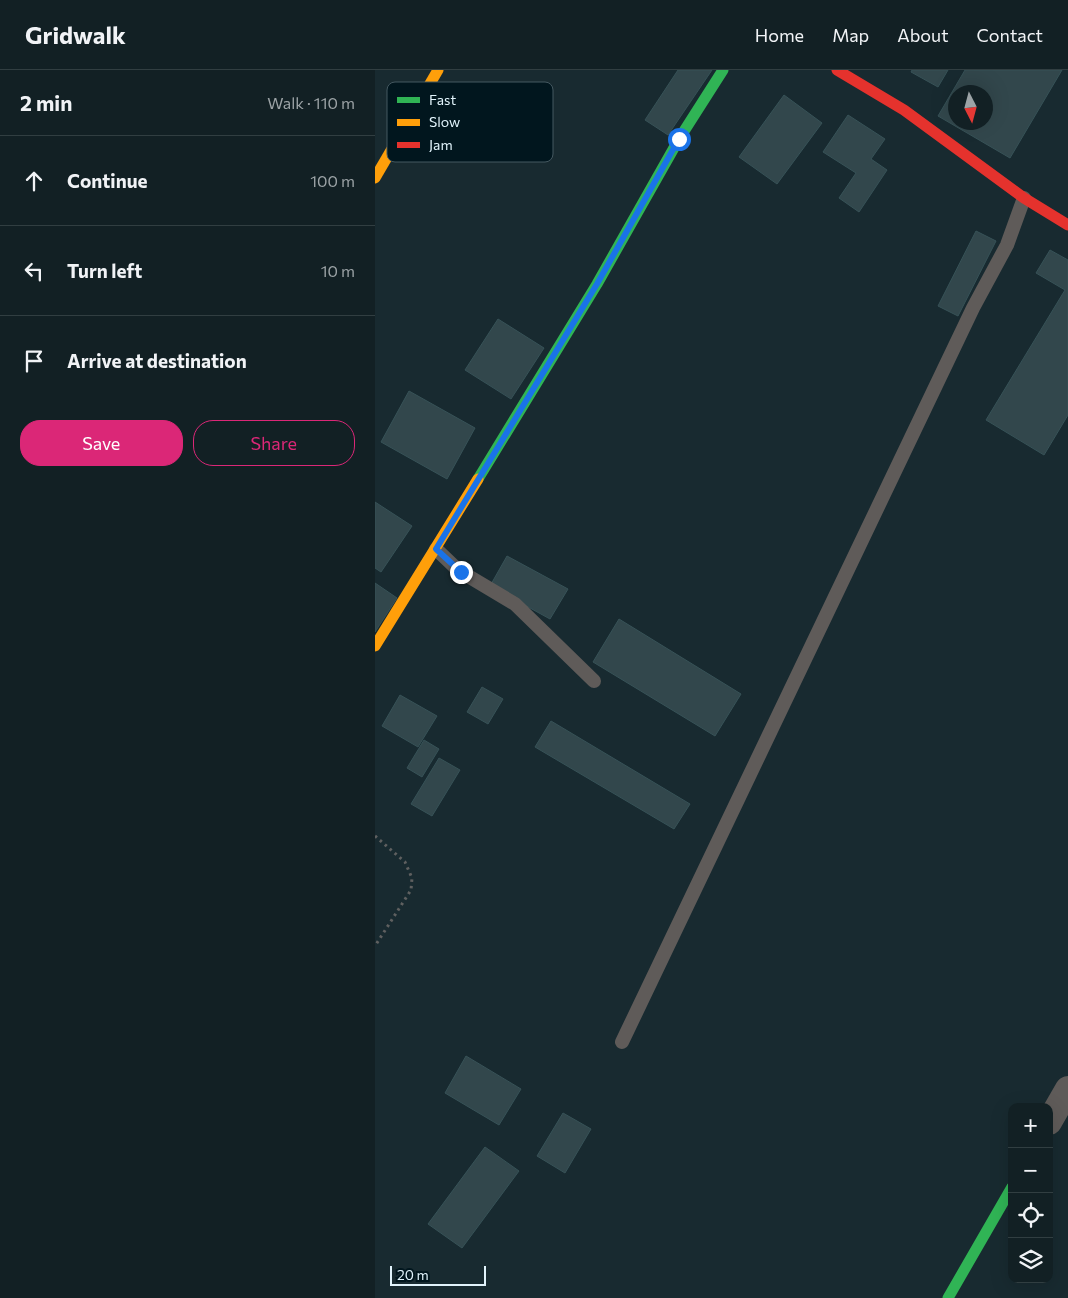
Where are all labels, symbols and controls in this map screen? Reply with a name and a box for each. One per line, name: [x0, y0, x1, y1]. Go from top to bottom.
text: Gridwalk: [25, 20, 126, 49]
text: Home: [755, 24, 804, 46]
text: Map: [832, 24, 869, 46]
text: About: [897, 24, 949, 46]
text: Contact: [977, 24, 1043, 46]
legend: [387, 82, 553, 162]
north arrow: [948, 85, 993, 130]
text: 2 min: [20, 90, 72, 115]
text: Fast: [429, 91, 456, 108]
text: Walk · 110 m: [267, 93, 355, 112]
text: Slow: [429, 113, 460, 130]
route start: [668, 128, 691, 151]
text: Jam: [429, 136, 453, 153]
icon: ahead: [20, 167, 48, 195]
text: Continue: [67, 169, 147, 192]
text: 100 m: [310, 171, 355, 190]
icon: left: [20, 257, 48, 285]
text: Turn left: [67, 259, 142, 282]
text: 10 m: [321, 261, 355, 280]
icon: arrive: [20, 347, 48, 375]
text: Arrive at destination: [67, 349, 247, 372]
button: Save: [20, 420, 183, 466]
button: Share: [193, 420, 355, 466]
route end: [450, 561, 473, 584]
map controls: [1008, 1103, 1053, 1283]
button: +: [1008, 1103, 1053, 1148]
button: −: [1008, 1148, 1053, 1193]
button: locate: [1008, 1193, 1053, 1238]
button: layers: [1008, 1238, 1053, 1283]
scale bar: [390, 1263, 486, 1286]
text: 20 m: [397, 1266, 429, 1283]

